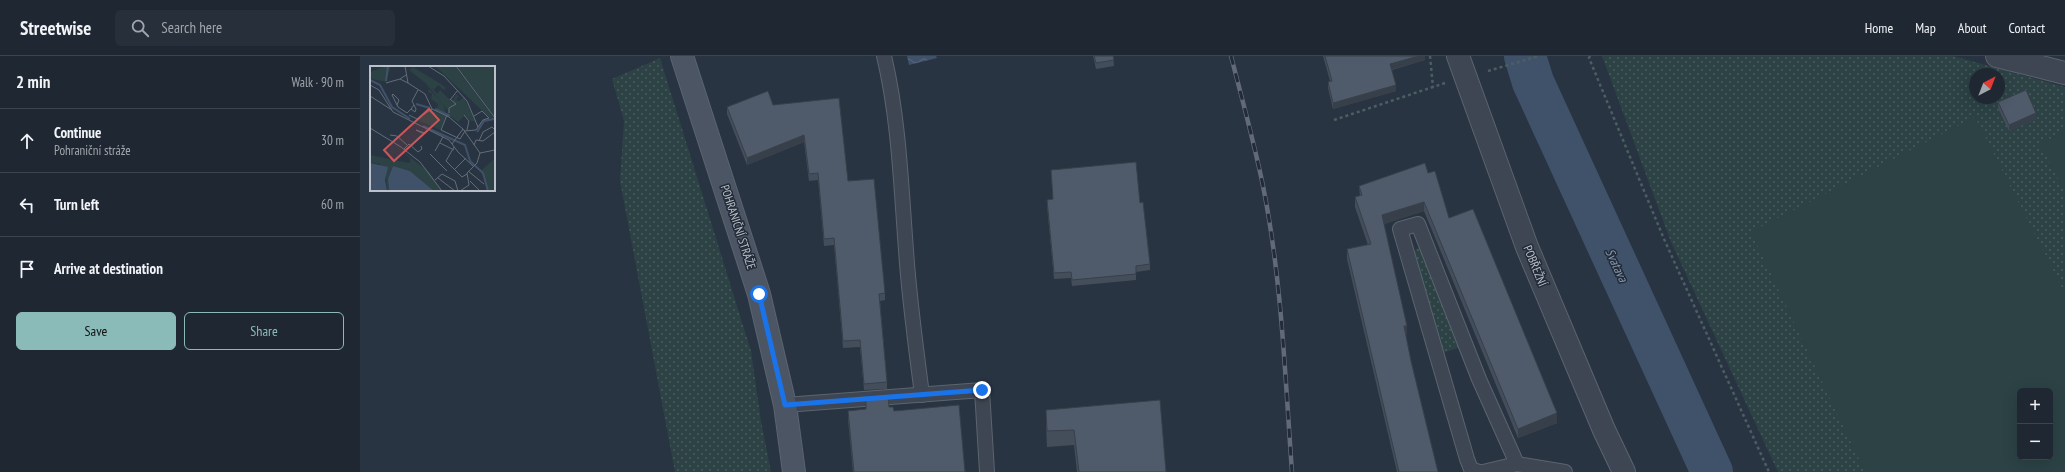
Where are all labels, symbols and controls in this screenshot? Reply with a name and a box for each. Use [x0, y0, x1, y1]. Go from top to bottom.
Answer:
search box [115, 10, 395, 46]
text: Streetwise [20, 16, 91, 40]
icon: search [129, 17, 151, 39]
text: Search here [161, 18, 222, 37]
text: Home [1865, 19, 1893, 37]
text: Map [1915, 19, 1936, 37]
text: About [1958, 19, 1987, 37]
text: Contact [2009, 19, 2045, 37]
inset map [370, 66, 495, 191]
north arrow [1969, 68, 2005, 104]
text: 2 min [16, 71, 50, 93]
text: Walk · 90 m [292, 74, 344, 91]
text: Continue [54, 123, 101, 142]
icon: ahead [16, 130, 38, 152]
text: 30 m [321, 132, 344, 149]
text: Pohraniční stráže [54, 142, 131, 159]
street label: POHRANIČNÍ STRÁŽE [718, 183, 759, 271]
icon: left [16, 194, 38, 216]
text: Turn left [54, 195, 99, 214]
text: 60 m [321, 196, 344, 213]
street label: POBŘEŽNÍ [1520, 243, 1551, 289]
water label: Svatava [1601, 246, 1632, 285]
icon: arrive [16, 258, 38, 280]
text: Arrive at destination [54, 259, 163, 278]
route start [750, 285, 768, 303]
button: Save [16, 312, 176, 350]
button: Share [184, 312, 344, 350]
route end [973, 381, 991, 399]
map controls [2017, 388, 2053, 460]
button: + [2017, 388, 2053, 424]
button: − [2017, 424, 2053, 460]

